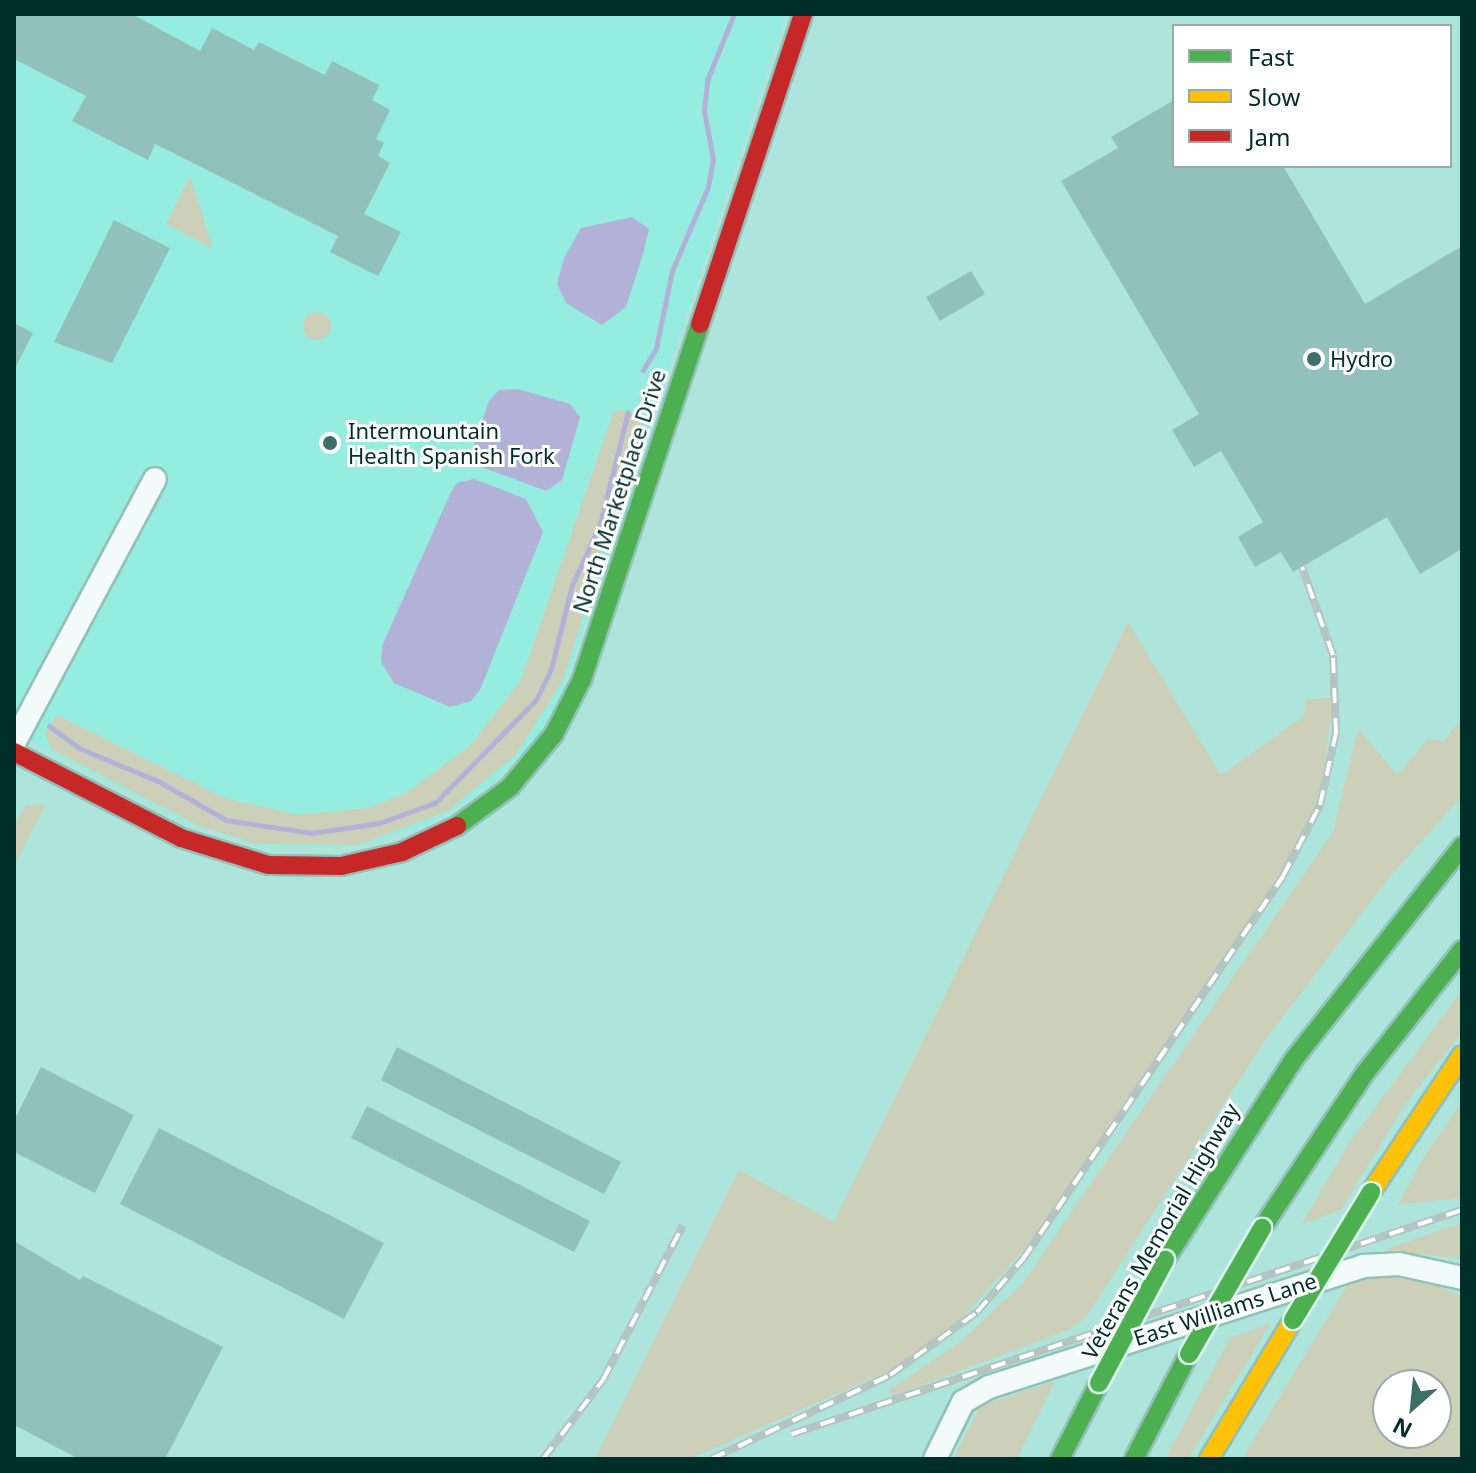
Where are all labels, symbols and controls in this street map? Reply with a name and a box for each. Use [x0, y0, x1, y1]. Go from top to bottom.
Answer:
legend [1172, 24, 1452, 168]
text: Fast [1248, 40, 1294, 73]
text: Slow [1248, 80, 1300, 113]
text: Jam [1248, 120, 1290, 153]
place label: Hydro [1330, 346, 1393, 372]
marker: Hydro [1305, 350, 1323, 368]
street label: North Marketplace Drive [567, 366, 671, 616]
place label: Intermountain Health Spanish Fork [348, 417, 555, 468]
marker: Intermountain Health Spanish Fork [319, 432, 341, 454]
street label: Veterans Memorial Highway [1076, 1098, 1244, 1364]
street label: East Williams Lane [1130, 1267, 1320, 1351]
north arrow [1372, 1369, 1452, 1449]
text: N [1387, 1411, 1417, 1446]

